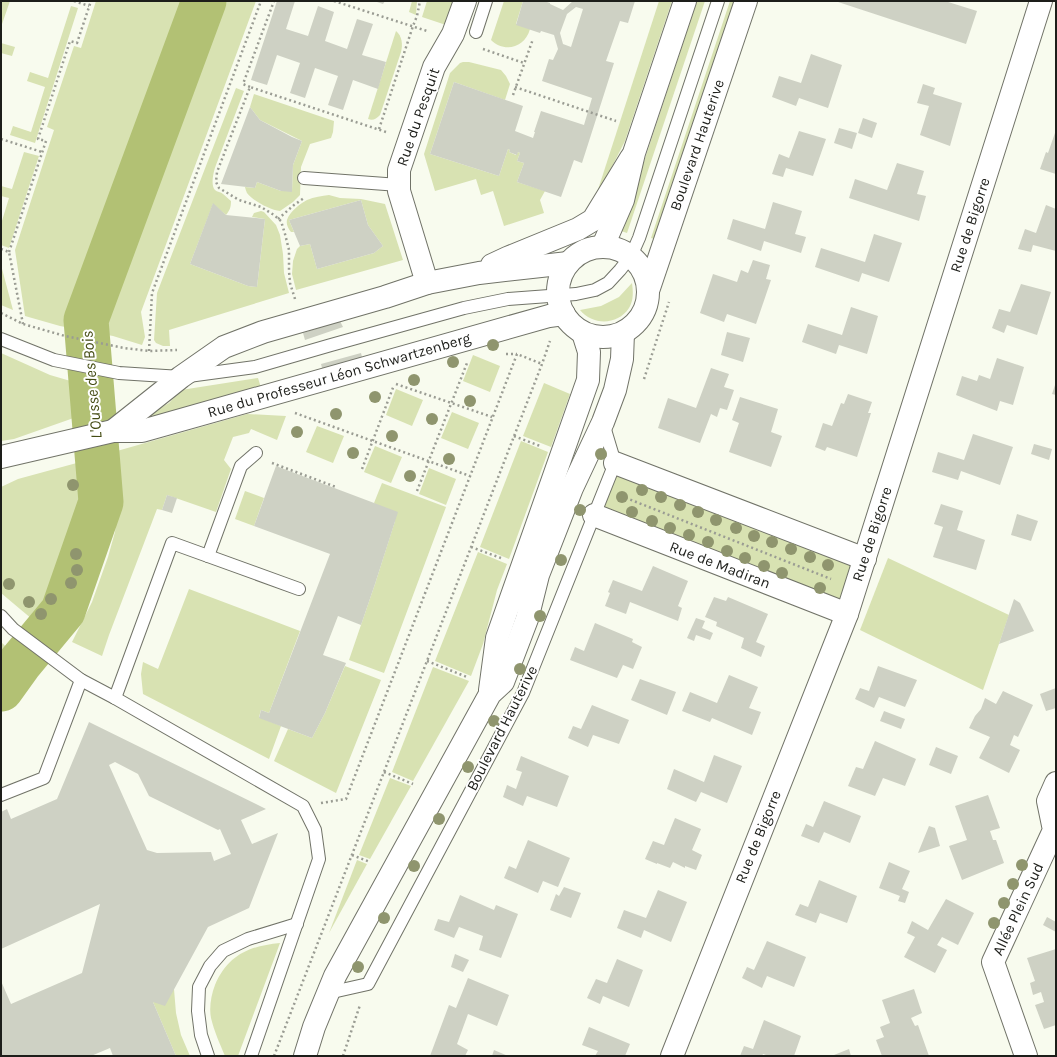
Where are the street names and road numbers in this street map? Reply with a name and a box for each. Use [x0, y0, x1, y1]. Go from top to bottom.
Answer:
street label: Rue du Pesquit [393, 65, 443, 169]
street label: Boulevard Hauterive [666, 77, 728, 213]
street label: Rue de Bigorre [946, 175, 994, 275]
street label: Rue du Professeur Léon Schwartzenberg [205, 329, 473, 421]
street label: Rue de Bigorre [848, 484, 896, 584]
street label: Rue de Madiran [667, 537, 773, 593]
street label: Boulevard Hauterive [463, 662, 541, 794]
street label: Rue de Bigorre [731, 788, 785, 886]
street label: Allée Plein Sud [989, 860, 1047, 958]

